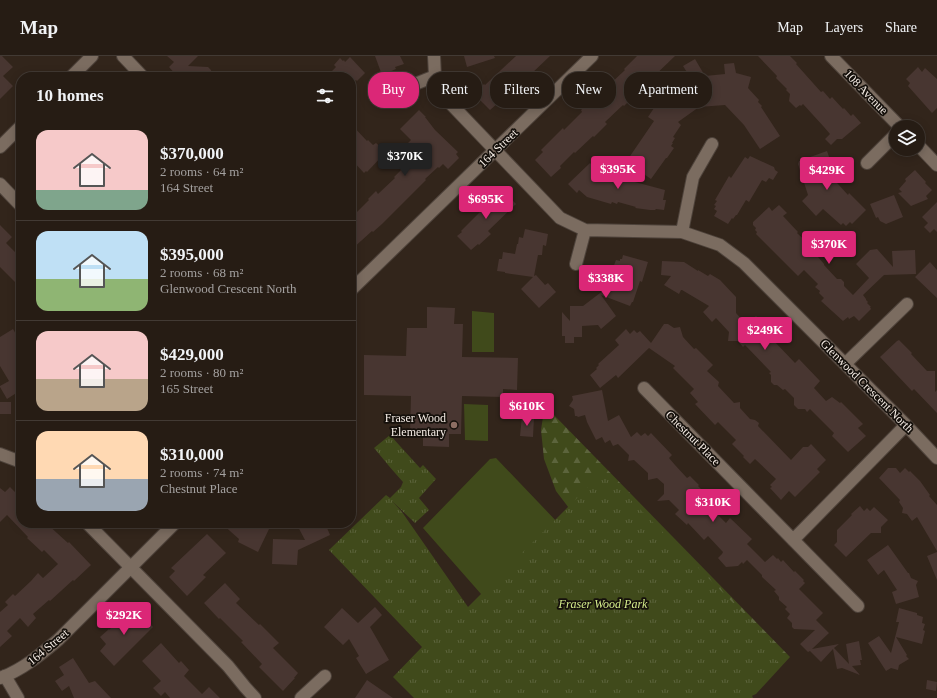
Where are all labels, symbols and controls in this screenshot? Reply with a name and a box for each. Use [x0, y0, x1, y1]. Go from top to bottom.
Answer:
text: Map [20, 17, 58, 38]
text: Map [777, 20, 803, 35]
text: Layers [825, 20, 863, 35]
text: Share [885, 20, 917, 35]
street label: 108 Avenue [841, 67, 891, 117]
chip: Buy [368, 72, 419, 108]
chip: Rent [427, 72, 482, 108]
chip: Filters [490, 72, 554, 108]
chip: New [562, 72, 616, 108]
chip: Apartment [624, 72, 712, 108]
icon: filters [314, 85, 336, 107]
text: 10 homes [36, 86, 104, 105]
map controls [889, 120, 925, 156]
button: layers [889, 120, 925, 156]
street label: 164 Street [476, 125, 521, 170]
pin: $370K [377, 143, 433, 177]
text: $370,000 [160, 144, 224, 163]
icon: home [68, 146, 116, 194]
text: $370K [387, 148, 423, 163]
pin: $395K [590, 156, 646, 190]
pin: $429K [799, 157, 855, 191]
text: $395K [600, 161, 636, 176]
text: $429K [809, 162, 845, 177]
text: 2 rooms · 64 m² [160, 164, 243, 179]
text: 164 Street [160, 180, 213, 195]
pin: $695K [458, 186, 514, 220]
text: $695K [468, 191, 504, 206]
pin: $370K [801, 231, 857, 265]
text: $370K [811, 236, 847, 251]
text: $395,000 [160, 245, 224, 264]
icon: home [68, 247, 116, 295]
text: 2 rooms · 68 m² [160, 265, 243, 280]
pin: $338K [578, 265, 634, 299]
text: $338K [588, 270, 624, 285]
text: Glenwood Crescent North [160, 281, 296, 296]
pin: $249K [737, 317, 793, 351]
text: $249K [747, 322, 783, 337]
street label: Glenwood Crescent North [818, 337, 916, 435]
text: $429,000 [160, 345, 224, 364]
icon: home [68, 347, 116, 395]
text: 2 rooms · 80 m² [160, 365, 243, 380]
text: 165 Street [160, 381, 213, 396]
pin: $610K [499, 393, 555, 427]
text: $610K [509, 398, 545, 413]
street label: Chestnut Place [663, 408, 723, 468]
place label: Fraser Wood Elementary [385, 411, 446, 439]
marker: Fraser Wood Elementary [449, 420, 459, 430]
text: $310,000 [160, 445, 224, 464]
icon: home [68, 447, 116, 495]
text: 2 rooms · 74 m² [160, 465, 243, 480]
text: Chestnut Place [160, 481, 238, 496]
pin: $310K [685, 489, 741, 523]
text: $310K [695, 494, 731, 509]
park label: Fraser Wood Park [558, 597, 648, 611]
pin: $292K [96, 602, 152, 636]
text: $292K [106, 607, 142, 622]
street label: 164 Street [25, 625, 72, 668]

